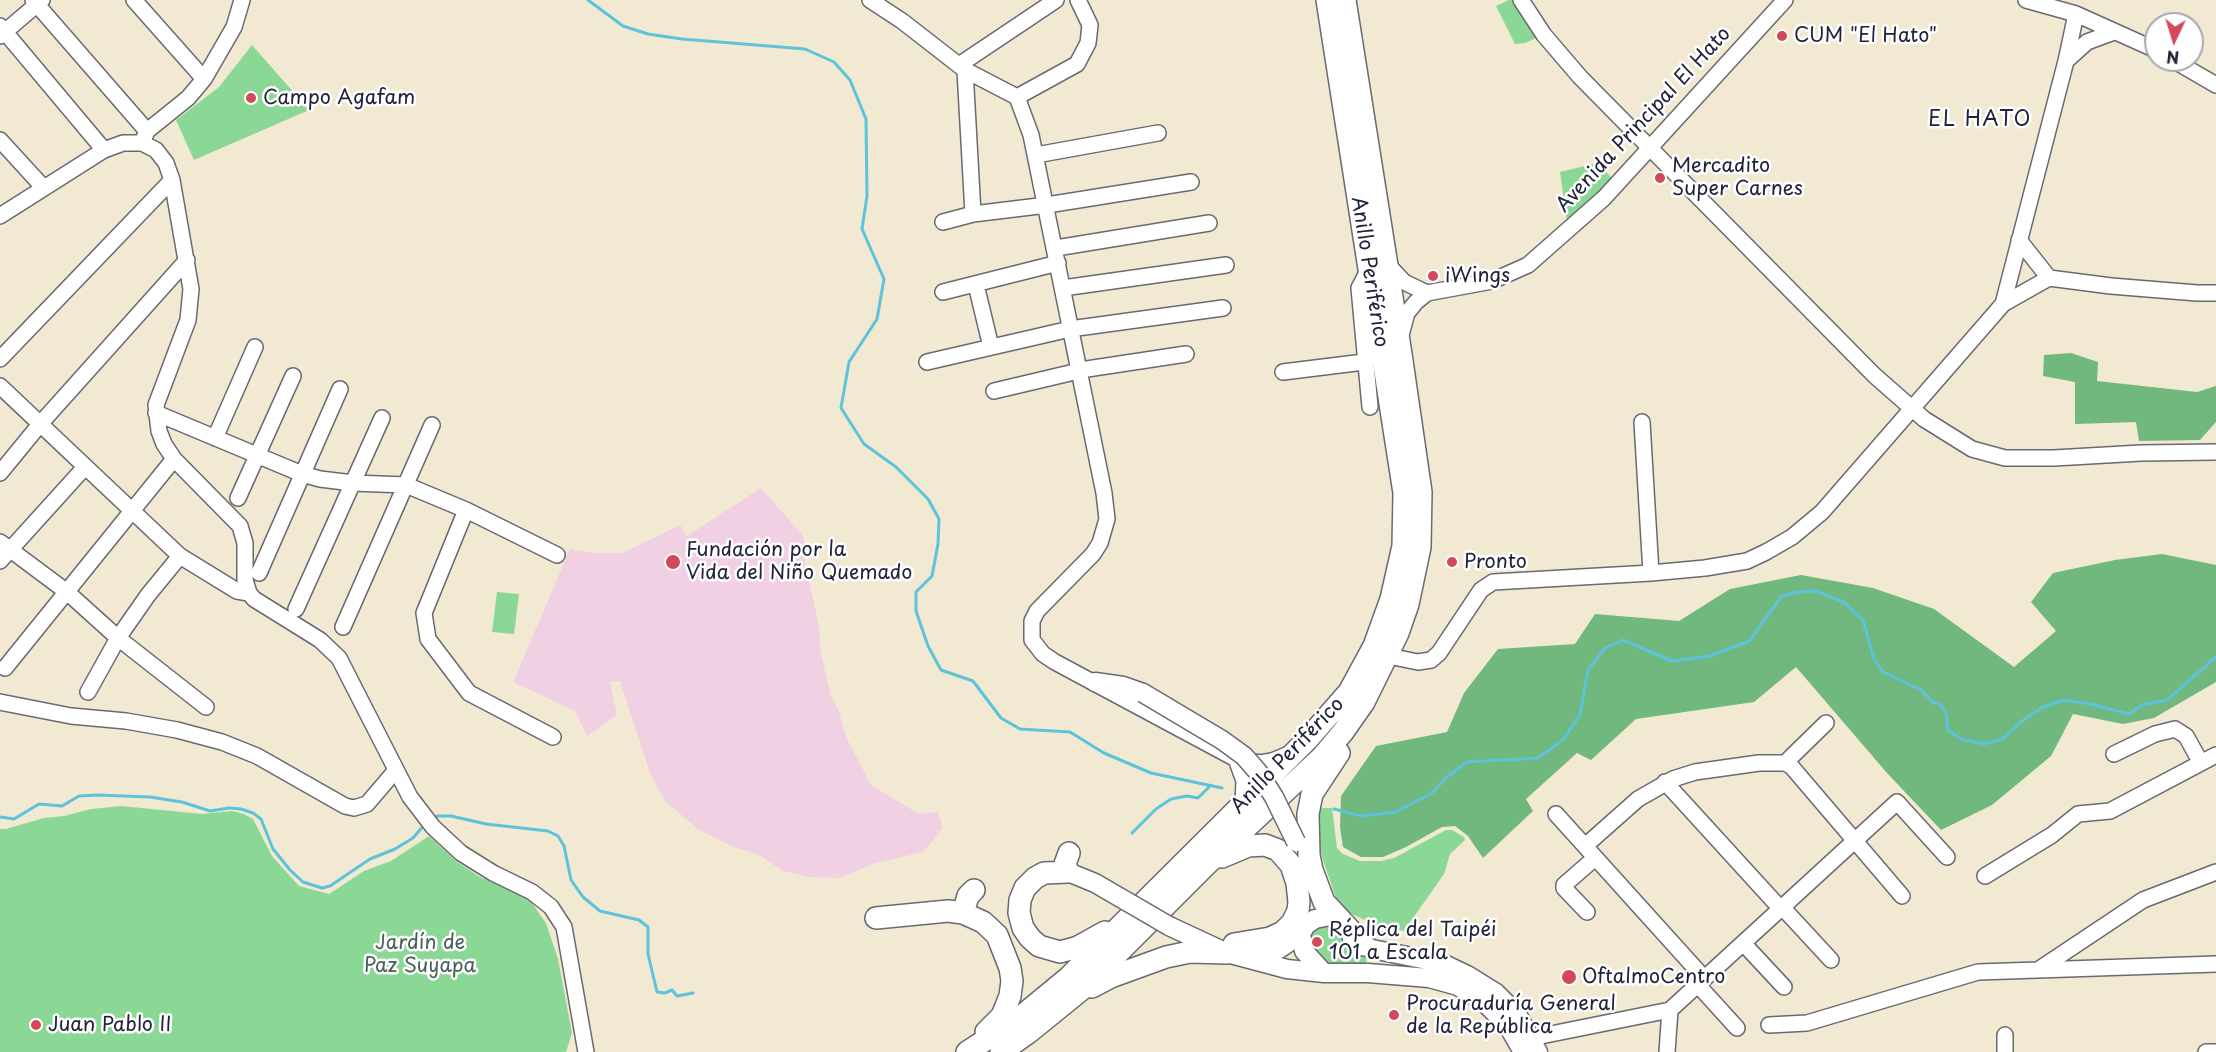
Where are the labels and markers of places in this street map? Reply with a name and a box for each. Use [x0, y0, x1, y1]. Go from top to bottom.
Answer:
place label: CUM "El Hato" [1794, 24, 1937, 48]
marker: CUM "El Hato" [1775, 29, 1789, 43]
place label: Campo Agafam [263, 86, 415, 110]
marker: Campo Agafam [244, 91, 258, 105]
place label: Mercadito Super Carnes [1672, 154, 1803, 201]
marker: Mercadito Super Carnes [1653, 171, 1667, 185]
place label: iWings [1445, 264, 1510, 288]
marker: iWings [1426, 269, 1440, 283]
place label: Fundación por la Vida del Niño Quemado [686, 538, 912, 585]
place label: Pronto [1464, 550, 1527, 574]
marker: Fundación por la Vida del Niño Quemado [664, 553, 682, 571]
marker: Pronto [1445, 555, 1459, 569]
place label: Réplica del Taipéi 101 a Escala [1329, 918, 1496, 965]
marker: Réplica del Taipéi 101 a Escala [1310, 935, 1324, 949]
place label: OftalmoCentro [1582, 965, 1725, 989]
marker: OftalmoCentro [1560, 968, 1578, 986]
place label: Procuraduría General de la República [1406, 992, 1616, 1039]
marker: Procuraduría General de la República [1387, 1008, 1401, 1022]
place label: Juan Pablo II [48, 1013, 172, 1037]
marker: Juan Pablo II [29, 1018, 43, 1032]

